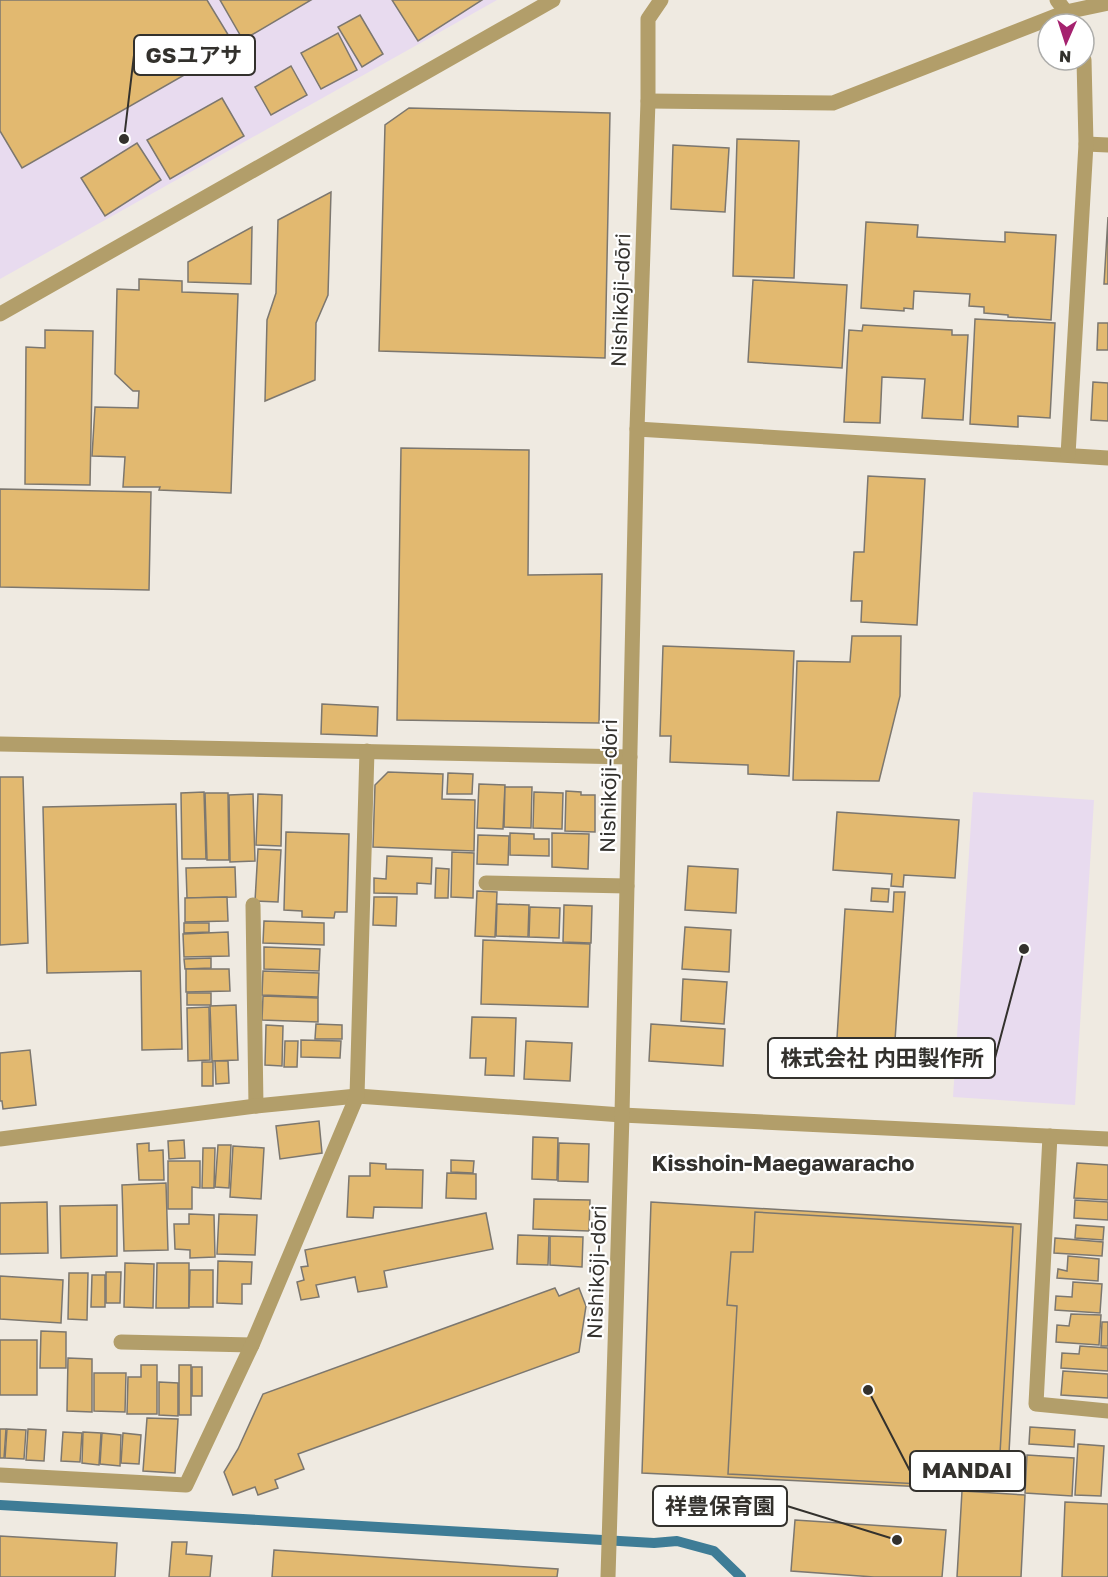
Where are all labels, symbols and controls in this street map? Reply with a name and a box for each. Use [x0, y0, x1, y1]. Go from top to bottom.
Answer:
north arrow [1036, 12, 1096, 72]
callout: GSユアサ [134, 35, 255, 75]
text: GSユアサ [146, 41, 242, 68]
text: N [1059, 47, 1072, 67]
street label: Nishikōji-dōri [605, 233, 635, 367]
street label: Nishikōji-dōri [594, 719, 622, 853]
callout: 株式会社 内田製作所 [768, 1038, 995, 1078]
text: 株式会社 内田製作所 [780, 1044, 984, 1071]
district label: Kisshoin-Maegawaracho [652, 1149, 914, 1176]
street label: Nishikōji-dōri [581, 1205, 611, 1339]
callout: MANDAI [910, 1451, 1025, 1491]
text: MANDAI [922, 1456, 1012, 1483]
callout: 祥豊保育園 [653, 1486, 787, 1526]
text: 祥豊保育園 [665, 1492, 775, 1519]

